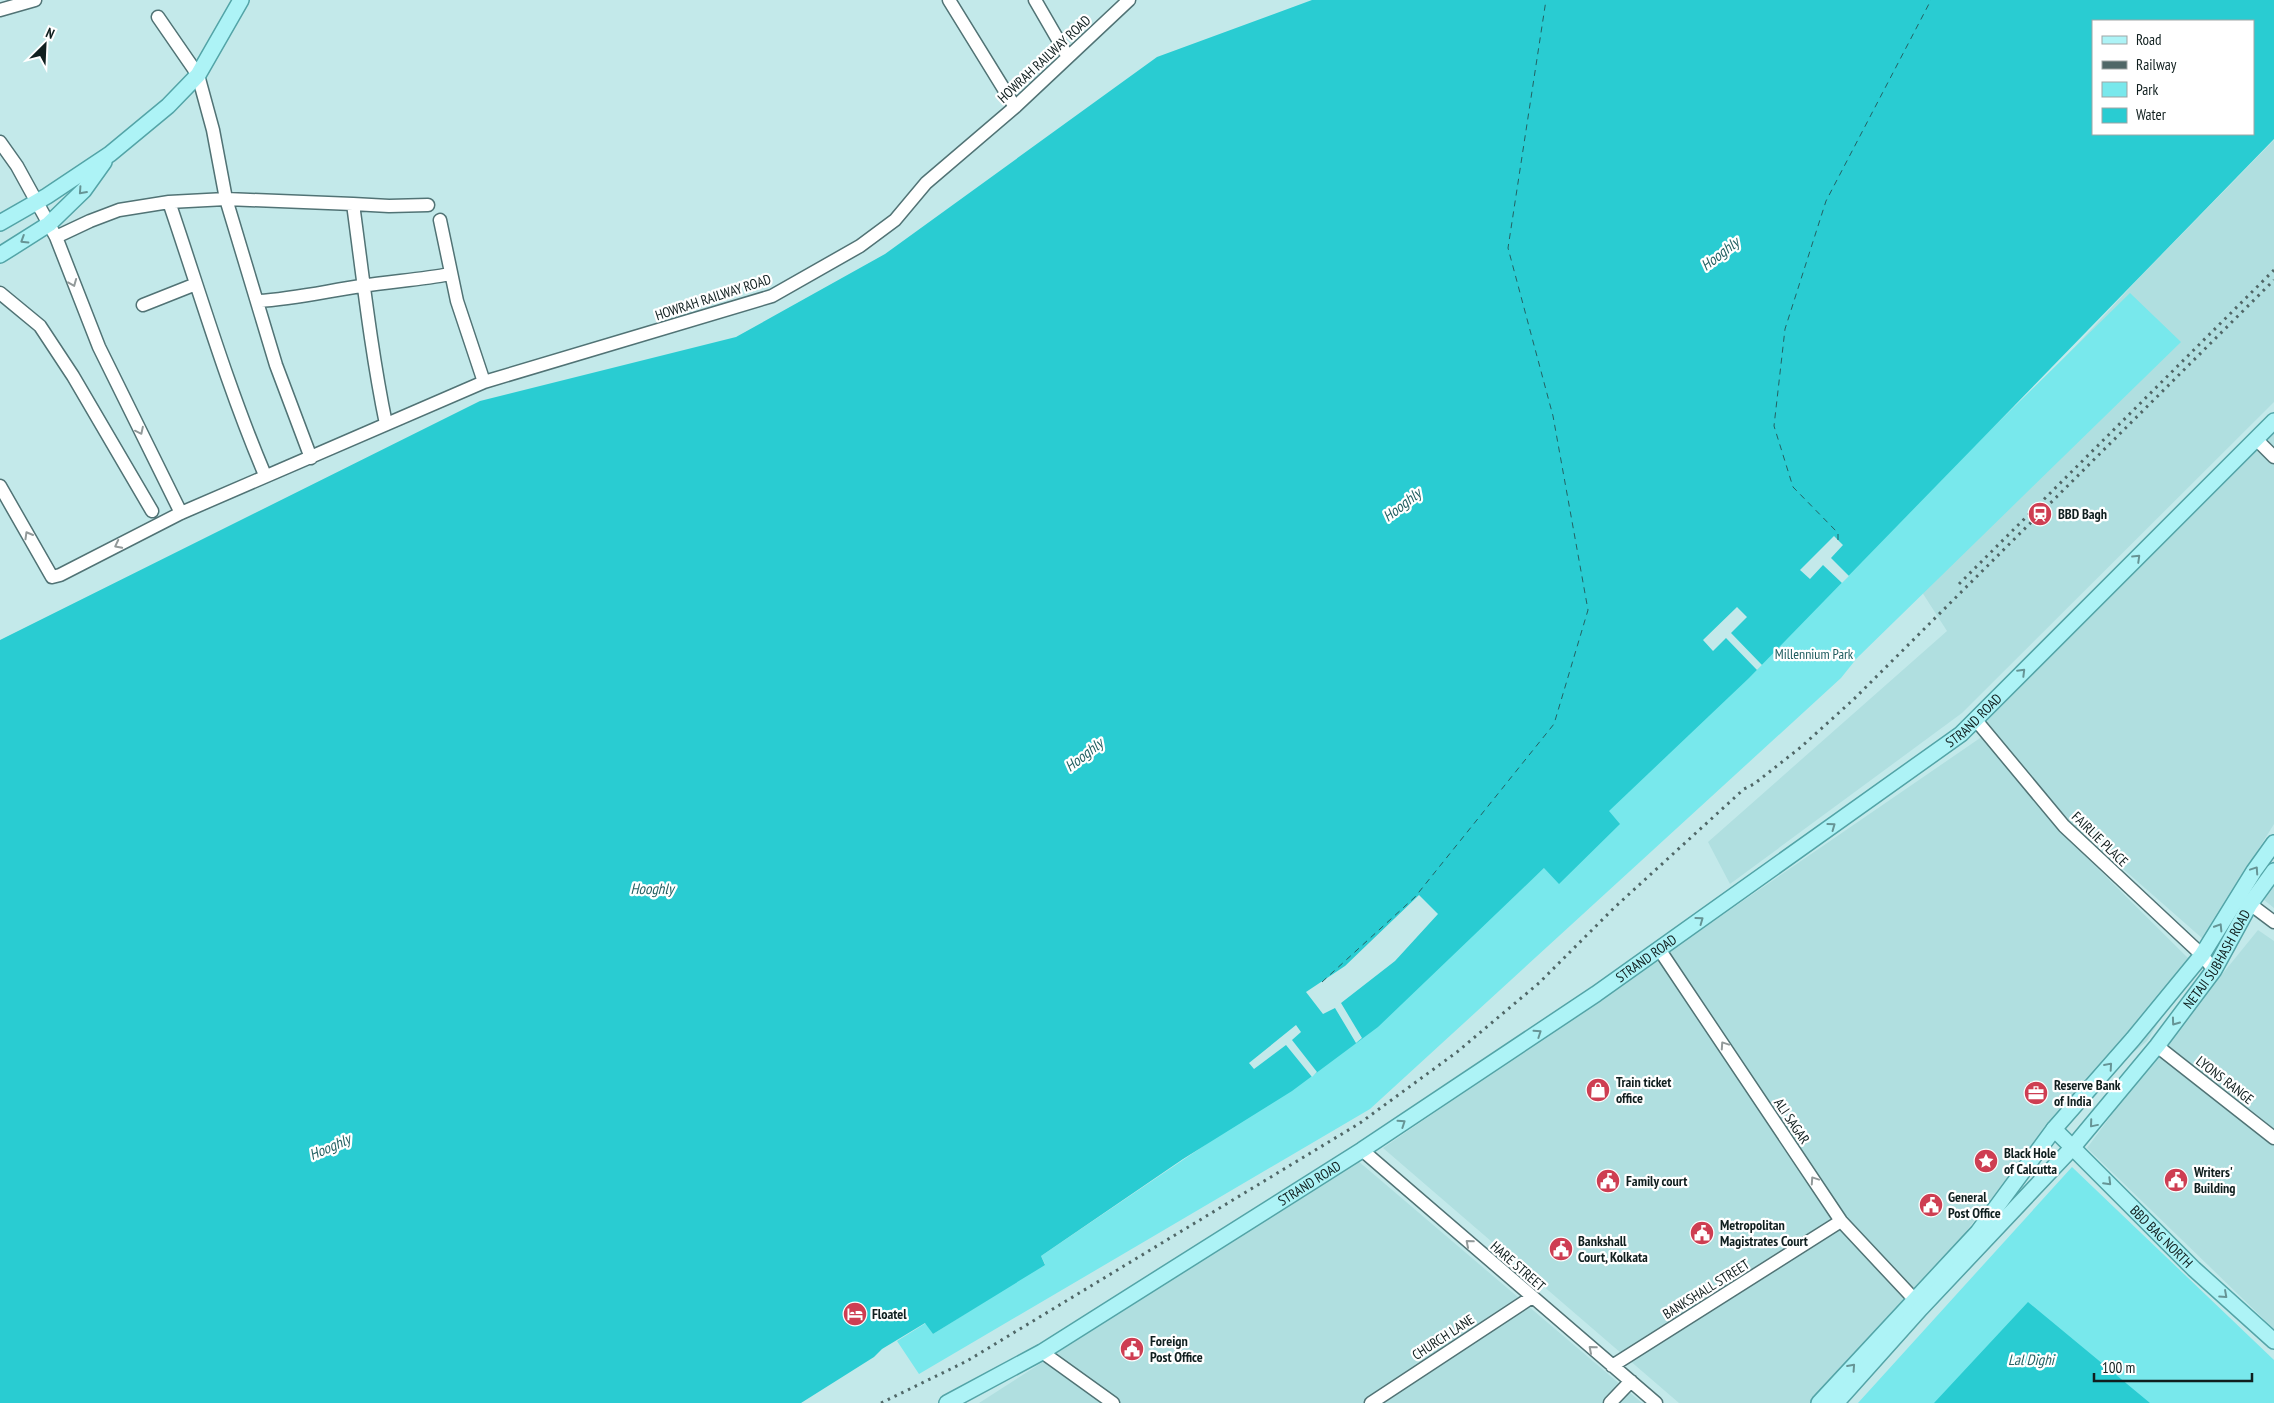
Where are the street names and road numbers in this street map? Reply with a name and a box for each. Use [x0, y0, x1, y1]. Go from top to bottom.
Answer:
street label: HOWRAH RAILWAY ROAD [994, 11, 1094, 107]
street label: HOWRAH RAILWAY ROAD [653, 270, 773, 324]
street label: STRAND ROAD [1942, 690, 2005, 751]
street label: FAIRLIE PLACE [2068, 808, 2132, 870]
street label: NETAJI SUBHASH ROAD [2179, 906, 2254, 1012]
street label: STRAND ROAD [1612, 930, 1680, 986]
street label: LYONS RANGE [2193, 1052, 2257, 1108]
street label: ALI SAGAR [1770, 1095, 1814, 1147]
street label: STRAND ROAD [1275, 1157, 1344, 1210]
street label: BBD BAG NORTH [2126, 1201, 2197, 1272]
street label: HARE STREET [1487, 1237, 1550, 1295]
street label: BANKSHALL STREET [1659, 1255, 1753, 1323]
street label: CHURCH LANE [1409, 1310, 1477, 1364]

